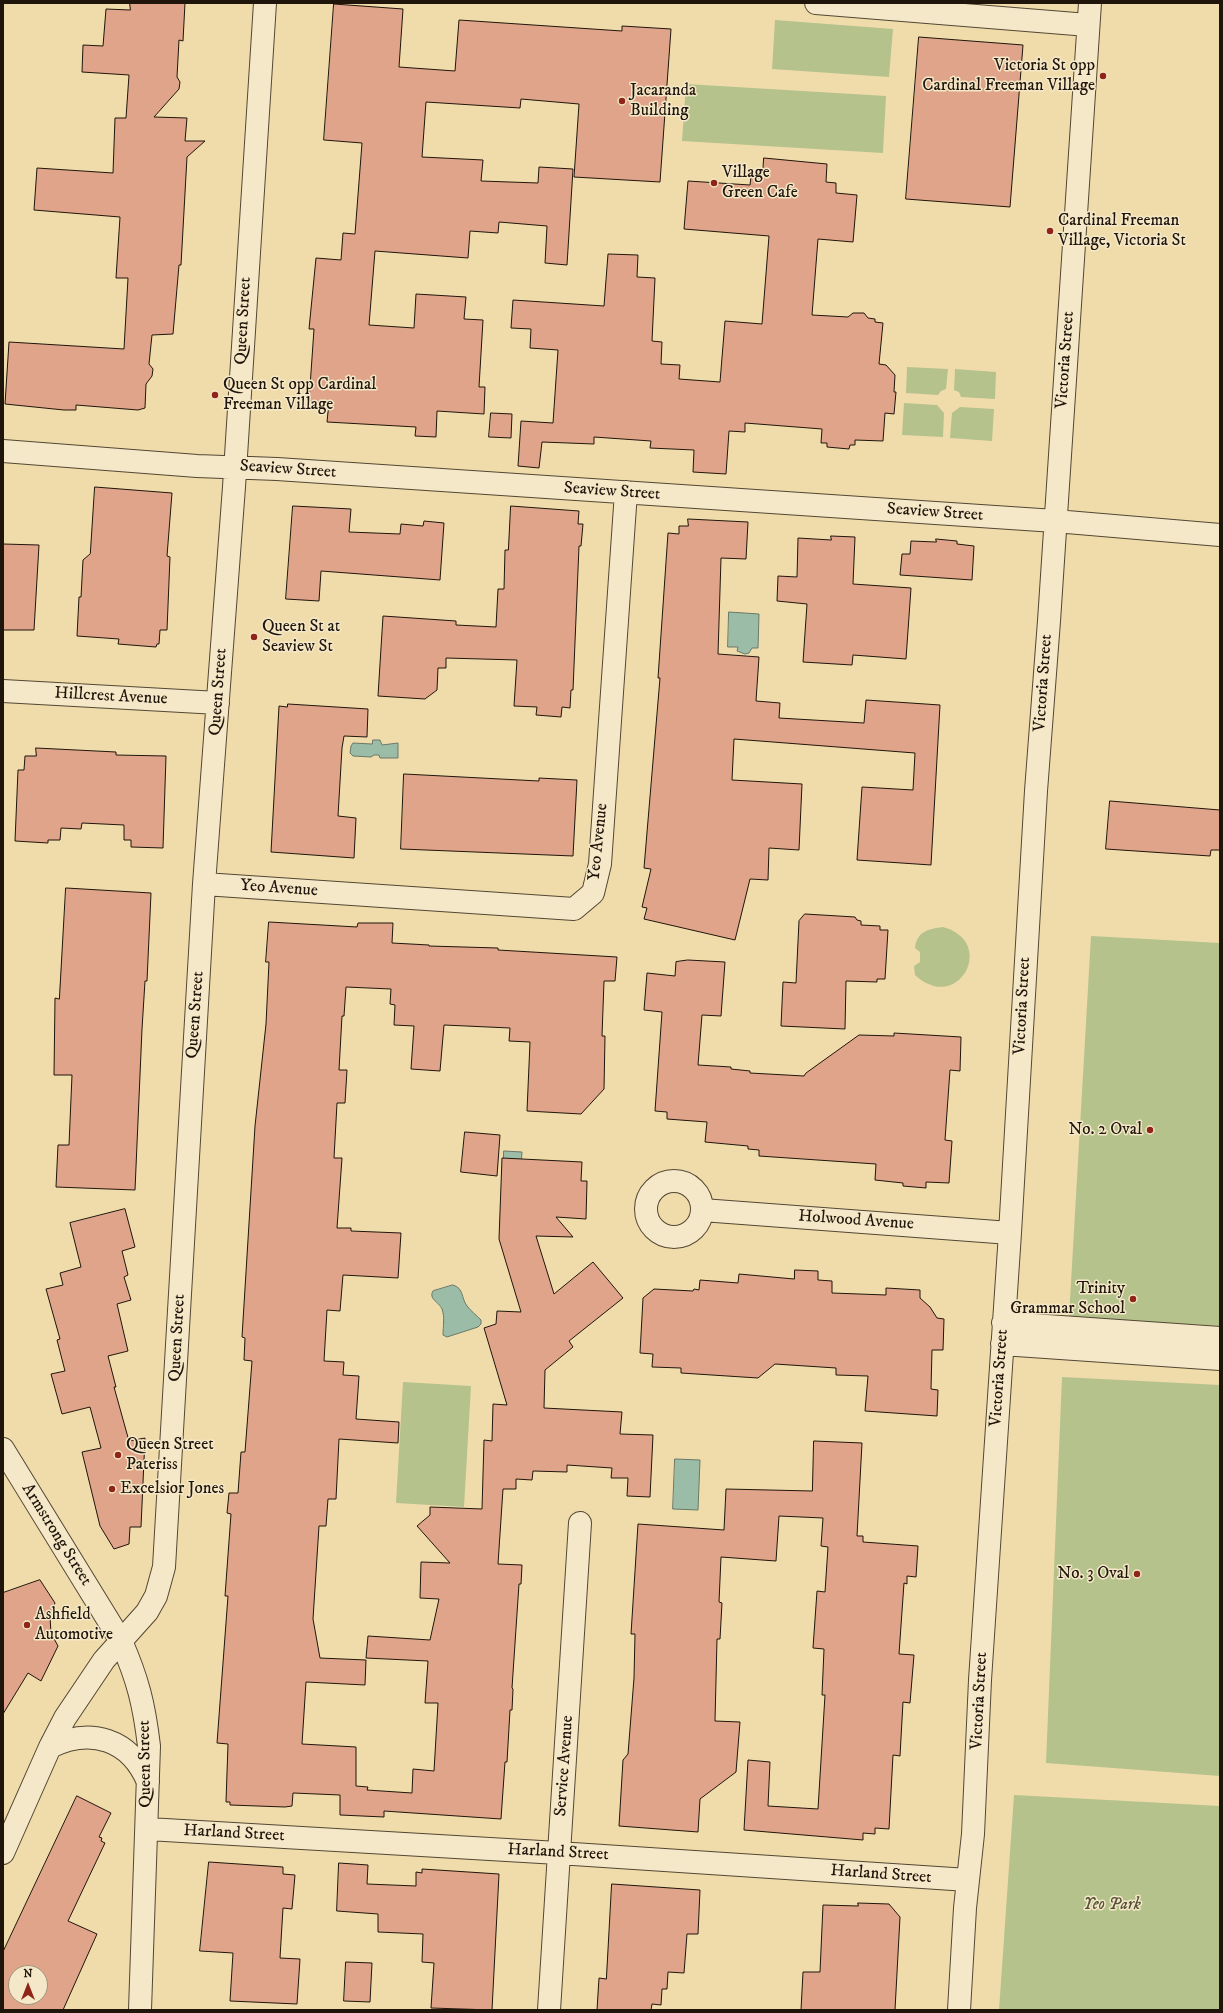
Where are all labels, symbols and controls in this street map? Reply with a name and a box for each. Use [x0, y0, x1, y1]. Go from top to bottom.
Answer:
place label: Victoria St opp Cardinal Freeman Village [922, 56, 1095, 96]
marker: Victoria St opp Cardinal Freeman Village [1098, 71, 1108, 81]
place label: Jacaranda Building [630, 81, 696, 121]
marker: Jacaranda Building [617, 96, 627, 106]
place label: Village Green Cafe [722, 163, 798, 203]
marker: Village Green Cafe [709, 178, 719, 188]
place label: Cardinal Freeman Village, Victoria St [1058, 211, 1186, 251]
marker: Cardinal Freeman Village, Victoria St [1045, 226, 1055, 236]
street label: Queen Street [232, 277, 256, 365]
street label: Victoria Street [1052, 311, 1080, 409]
place label: Queen St opp Cardinal Freeman Village [223, 375, 376, 415]
marker: Queen St opp Cardinal Freeman Village [210, 390, 220, 400]
street label: Seaview Street [239, 456, 337, 484]
street label: Seaview Street [563, 478, 661, 506]
street label: Seaview Street [886, 499, 984, 527]
place label: Queen St at Seaview St [262, 617, 340, 657]
marker: Queen St at Seaview St [249, 632, 259, 642]
street label: Victoria Street [1030, 634, 1058, 732]
street label: Queen Street [206, 648, 232, 736]
street label: Hillcrest Avenue [54, 684, 168, 710]
street label: Yeo Avenue [585, 802, 613, 882]
street label: Yeo Avenue [240, 876, 318, 902]
street label: Victoria Street [1010, 957, 1036, 1055]
street label: Queen Street [183, 971, 209, 1059]
place label: No. 2 Oval [1069, 1120, 1142, 1140]
marker: No. 2 Oval [1145, 1125, 1155, 1135]
street label: Holwood Avenue [798, 1207, 914, 1235]
place label: Trinity Grammar School [1010, 1279, 1125, 1319]
street label: Queen Street [166, 1294, 190, 1382]
marker: Trinity Grammar School [1128, 1294, 1138, 1304]
street label: Victoria Street [986, 1329, 1014, 1427]
place label: Queen Street Pateriss [126, 1435, 214, 1475]
marker: Queen Street Pateriss [113, 1450, 123, 1460]
place label: Excelsior Jones [120, 1479, 224, 1499]
street label: Armstrong Street [16, 1480, 96, 1590]
marker: Excelsior Jones [107, 1484, 117, 1494]
place label: No. 3 Oval [1058, 1564, 1129, 1584]
marker: No. 3 Oval [1132, 1569, 1142, 1579]
place label: Ashfield Automotive [35, 1605, 113, 1645]
marker: Ashfield Automotive [22, 1620, 32, 1630]
street label: Victoria Street [967, 1652, 993, 1750]
street label: Service Avenue [551, 1715, 579, 1817]
street label: Queen Street [135, 1720, 157, 1808]
street label: Harland Street [183, 1821, 285, 1847]
street label: Harland Street [507, 1840, 609, 1866]
street label: Harland Street [830, 1861, 932, 1889]
park label: Yeo Park [1083, 1895, 1141, 1915]
north arrow [8, 1965, 48, 2005]
text: N [23, 1967, 33, 1981]

